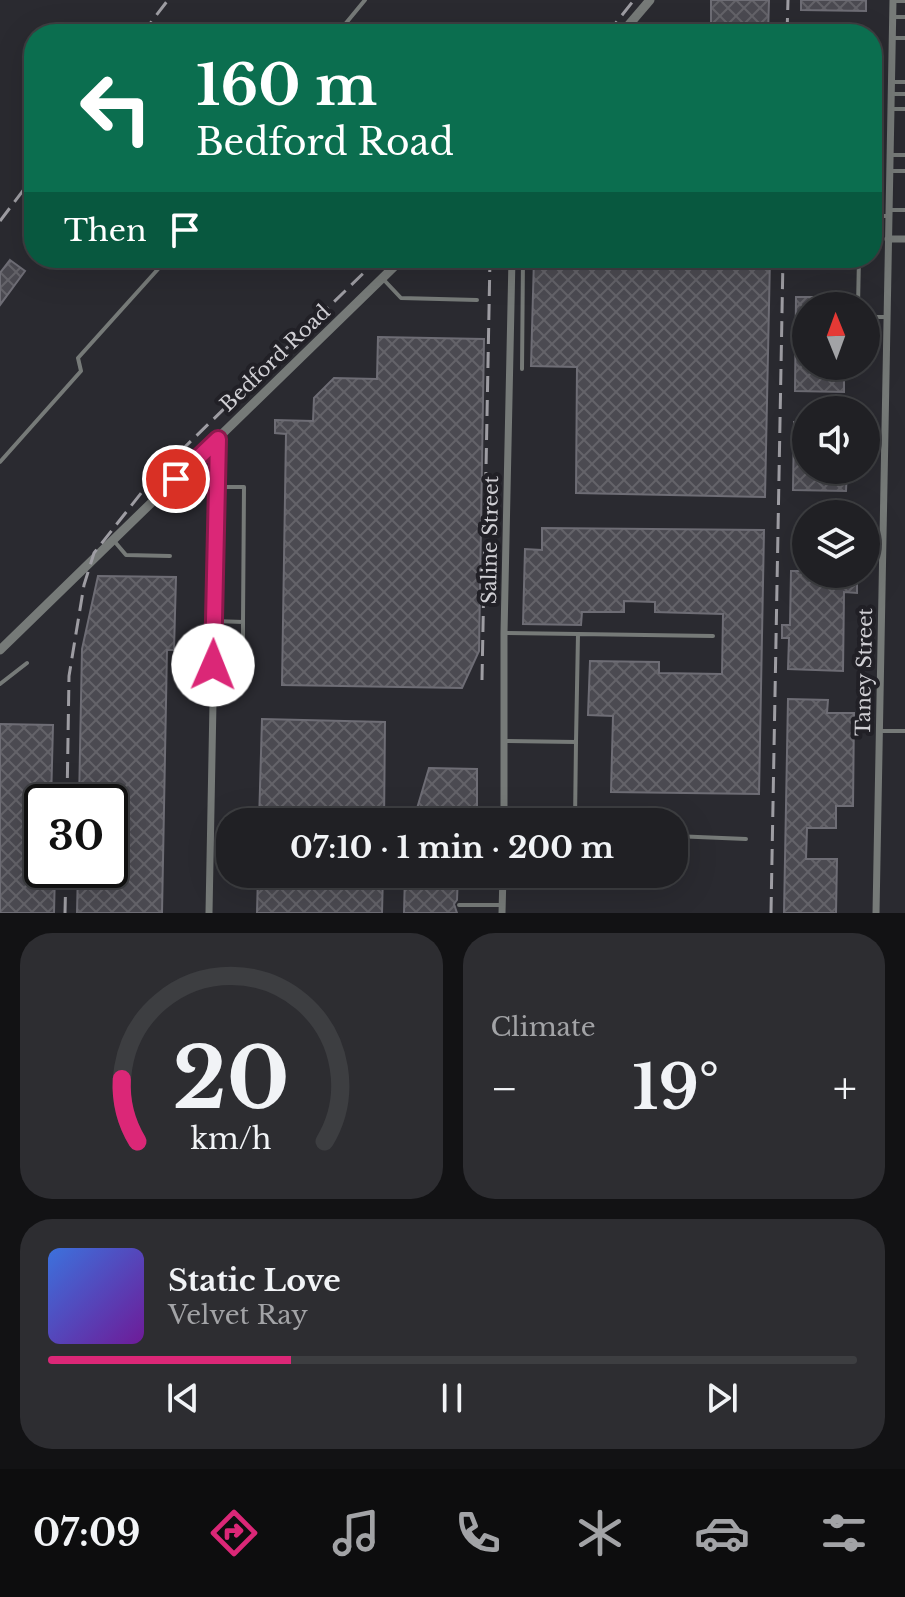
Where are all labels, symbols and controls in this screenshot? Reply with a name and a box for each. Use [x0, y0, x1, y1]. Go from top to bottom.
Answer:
text: 160 m [196, 51, 377, 120]
icon: left [64, 56, 168, 160]
text: Bedford Road [196, 120, 454, 165]
icon: arrive [163, 208, 207, 252]
text: Then [64, 212, 147, 249]
north arrow [792, 292, 880, 380]
map controls [792, 292, 880, 588]
street label: Bedford Road [215, 300, 335, 416]
button: sound [792, 396, 880, 484]
pin [142, 445, 210, 513]
icon: arrive [154, 457, 198, 501]
street label: Saline Street [477, 475, 503, 604]
button: layers [792, 500, 880, 588]
street label: Taney Street [851, 607, 877, 736]
position arrow [171, 623, 255, 707]
speed limit sign: 30 [24, 784, 128, 888]
text: 07:10 · 1 min · 200 m [290, 829, 614, 866]
text: Climate [491, 1011, 596, 1043]
text: 20 [173, 1027, 290, 1130]
text: 19° [632, 1051, 719, 1125]
text: − [491, 1061, 518, 1116]
text: + [833, 1061, 857, 1116]
text: km/h [191, 1121, 272, 1157]
text: Static Love [168, 1262, 341, 1299]
text: Velvet Ray [168, 1299, 308, 1331]
icon: previous [161, 1376, 205, 1420]
icon: pause [430, 1376, 474, 1420]
icon: next [700, 1376, 744, 1420]
icon: directions [206, 1505, 262, 1561]
icon: music [328, 1505, 384, 1561]
icon: phone [450, 1505, 506, 1561]
icon: climate [572, 1505, 628, 1561]
icon: car [694, 1505, 750, 1561]
icon: filters [816, 1505, 872, 1561]
text: 07:09 [33, 1511, 140, 1556]

